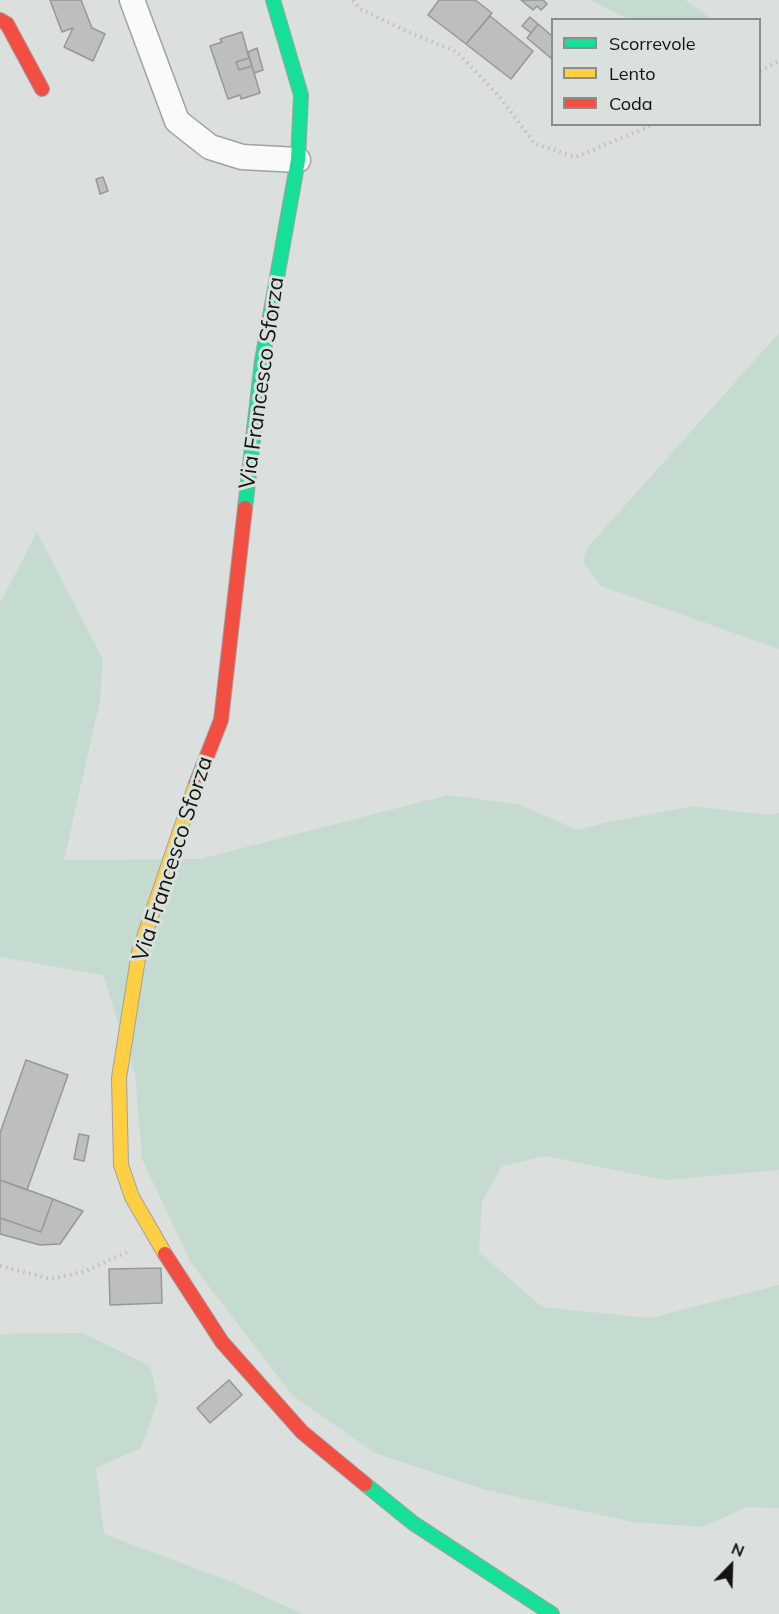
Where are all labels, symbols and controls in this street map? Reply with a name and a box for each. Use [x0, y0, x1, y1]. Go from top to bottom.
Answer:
legend [551, 18, 761, 126]
text: Scorrevole [609, 32, 696, 55]
text: Lento [609, 62, 656, 85]
text: Coda [609, 92, 653, 115]
street label: Via Francesco Sforza [234, 275, 290, 491]
street label: Via Francesco Sforza [127, 753, 219, 965]
north arrow [701, 1536, 761, 1596]
text: N [729, 1538, 748, 1561]

